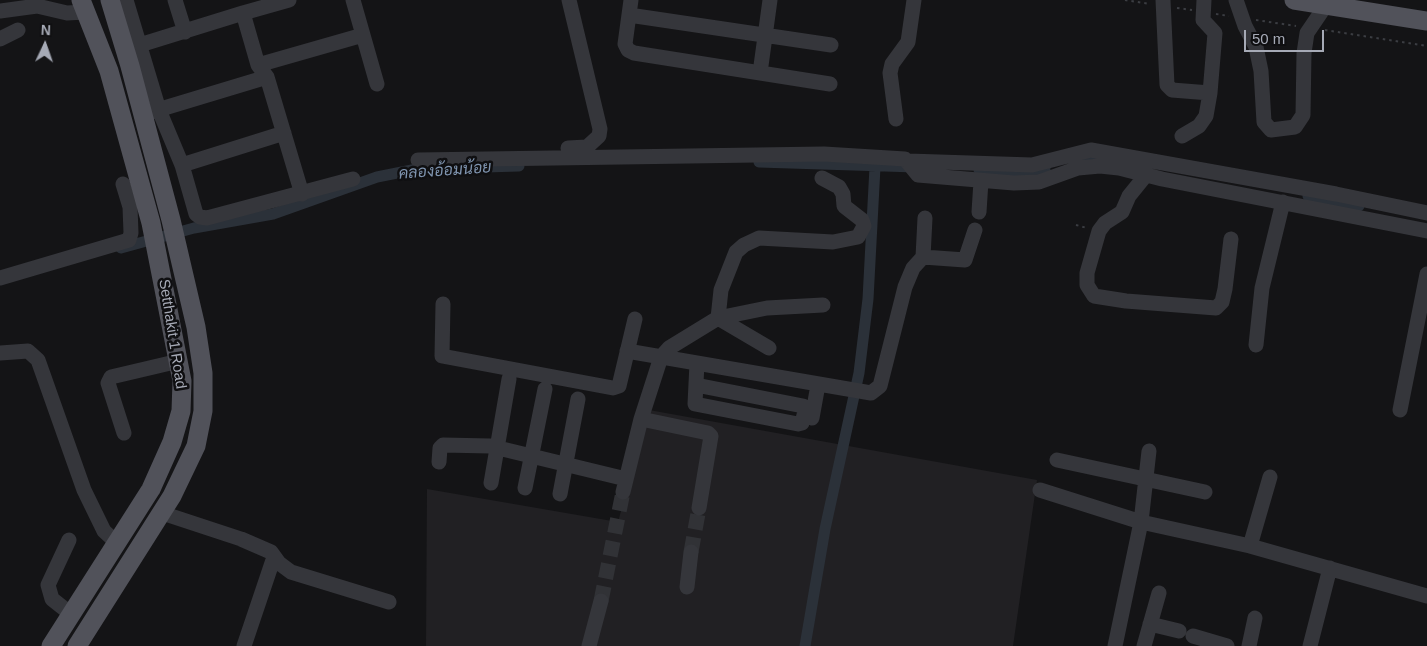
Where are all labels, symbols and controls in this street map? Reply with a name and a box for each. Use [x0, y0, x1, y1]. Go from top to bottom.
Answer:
north arrow [20, 20, 70, 70]
scale bar [1247, 20, 1327, 52]
text: N [40, 22, 51, 38]
text: 50 m [1252, 30, 1285, 47]
water label: คลองอ้อมน้อย [398, 158, 492, 184]
street label: Setthakit 1 Road [154, 278, 190, 390]

